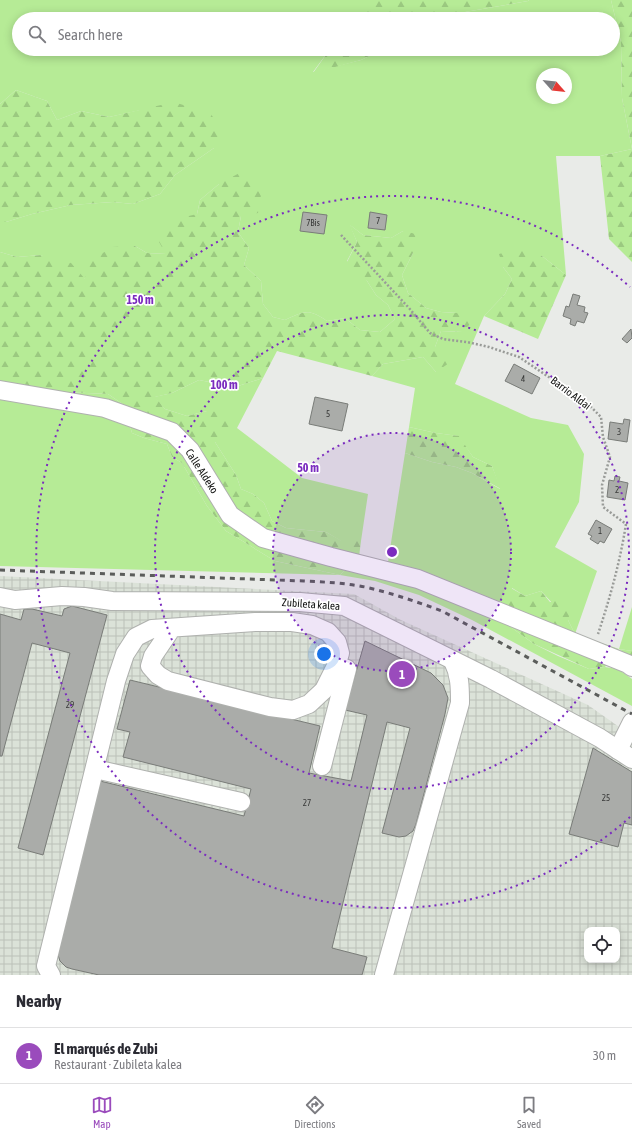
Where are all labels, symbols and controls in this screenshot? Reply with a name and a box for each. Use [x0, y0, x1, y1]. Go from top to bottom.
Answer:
search box [12, 12, 620, 56]
icon: search [26, 23, 48, 45]
text: Search here [58, 26, 123, 43]
north arrow [536, 68, 572, 104]
house number: 7 [376, 216, 380, 226]
house number: 7Bis [306, 218, 320, 228]
text: 150 m [126, 293, 154, 307]
house number: 4 [521, 374, 525, 384]
street label: Barrio Aldai [549, 374, 593, 412]
text: 100 m [210, 378, 238, 392]
house number: 5 [326, 409, 330, 419]
house number: 3 [617, 427, 621, 437]
street label: Calle Aldeko [183, 447, 221, 495]
text: 50 m [297, 461, 319, 475]
house number: 2 [615, 485, 619, 495]
house number: 1 [598, 526, 602, 536]
centre of rings [385, 545, 399, 559]
street label: Zubileta kalea [281, 596, 341, 612]
your location [314, 644, 334, 664]
pin: 1 [389, 659, 415, 689]
house number: 29 [66, 700, 74, 710]
house number: 25 [602, 793, 610, 803]
house number: 27 [303, 798, 311, 808]
map controls [584, 927, 620, 963]
button: locate [584, 927, 620, 963]
text: Nearby [16, 991, 62, 1011]
text: El marqués de Zubi [54, 1040, 158, 1057]
text: 1 [26, 1048, 32, 1063]
text: 30 m [593, 1048, 616, 1063]
text: Restaurant · Zubileta kalea [54, 1057, 182, 1072]
tab: Map [91, 1094, 113, 1130]
tab: Directions [294, 1094, 335, 1130]
tab: Saved [517, 1094, 541, 1130]

